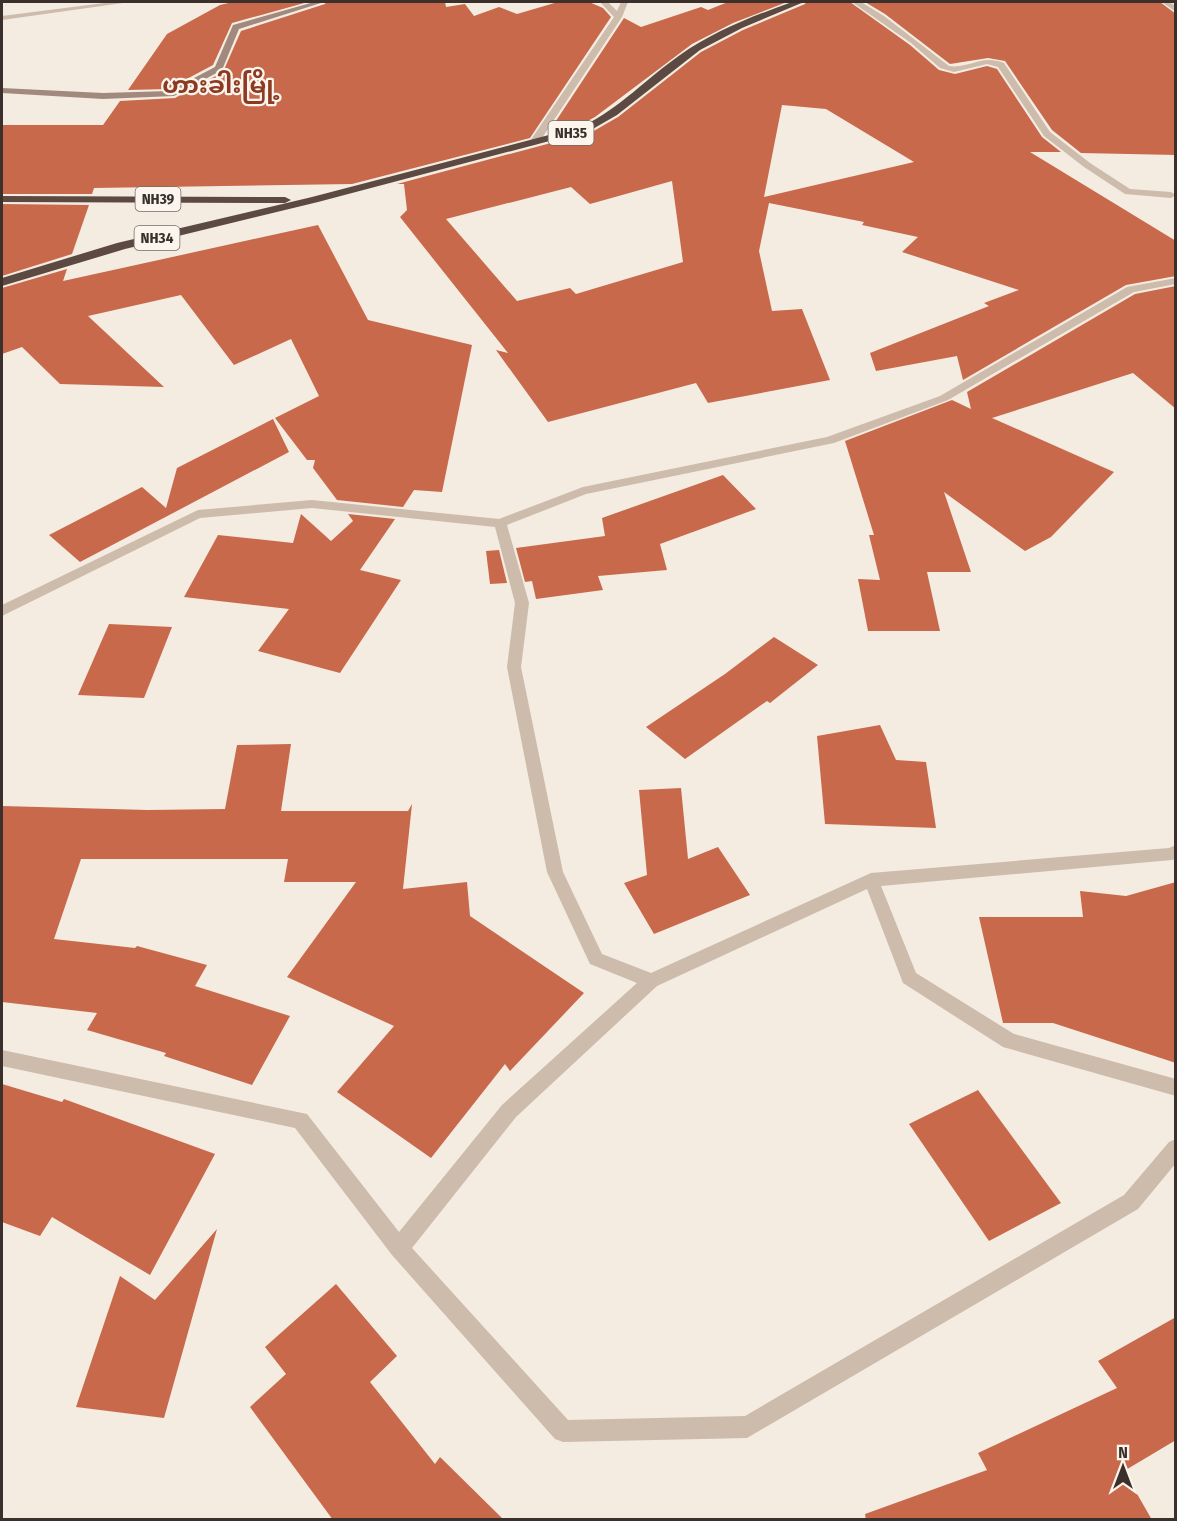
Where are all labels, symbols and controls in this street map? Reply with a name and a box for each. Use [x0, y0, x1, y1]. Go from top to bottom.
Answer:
district label: ဟားခါးမြို့ [162, 69, 280, 104]
road number: NH35 [548, 121, 594, 145]
road number: NH39 [136, 187, 180, 211]
road number: NH34 [134, 226, 180, 250]
north arrow [1093, 1437, 1153, 1497]
text: N [1118, 1443, 1128, 1462]

